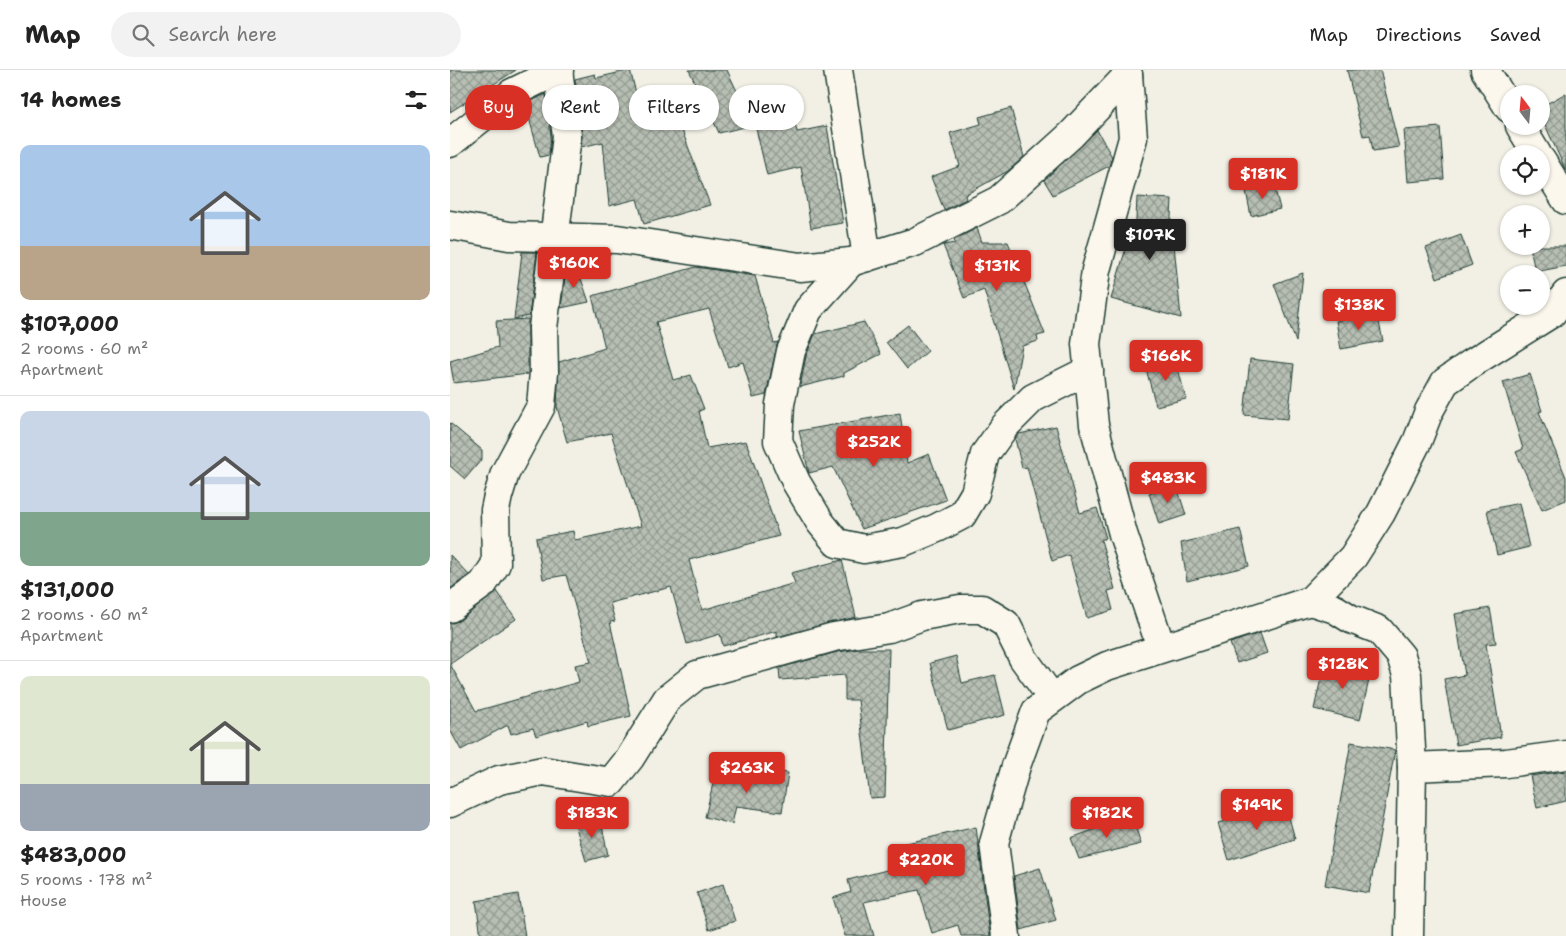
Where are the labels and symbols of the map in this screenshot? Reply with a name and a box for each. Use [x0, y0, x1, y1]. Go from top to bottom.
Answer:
north arrow [1500, 85, 1550, 135]
pin: $181K [1228, 158, 1298, 200]
pin: $107K [1115, 218, 1185, 261]
pin: $160K [539, 246, 609, 289]
pin: $131K [962, 250, 1032, 292]
pin: $138K [1324, 288, 1394, 331]
pin: $166K [1131, 340, 1201, 382]
pin: $252K [839, 426, 909, 468]
pin: $483K [1133, 462, 1203, 504]
pin: $128K [1308, 648, 1378, 690]
pin: $263K [712, 752, 782, 794]
pin: $149K [1222, 788, 1292, 831]
pin: $183K [557, 796, 627, 839]
pin: $182K [1072, 796, 1142, 839]
pin: $220K [891, 844, 961, 886]

